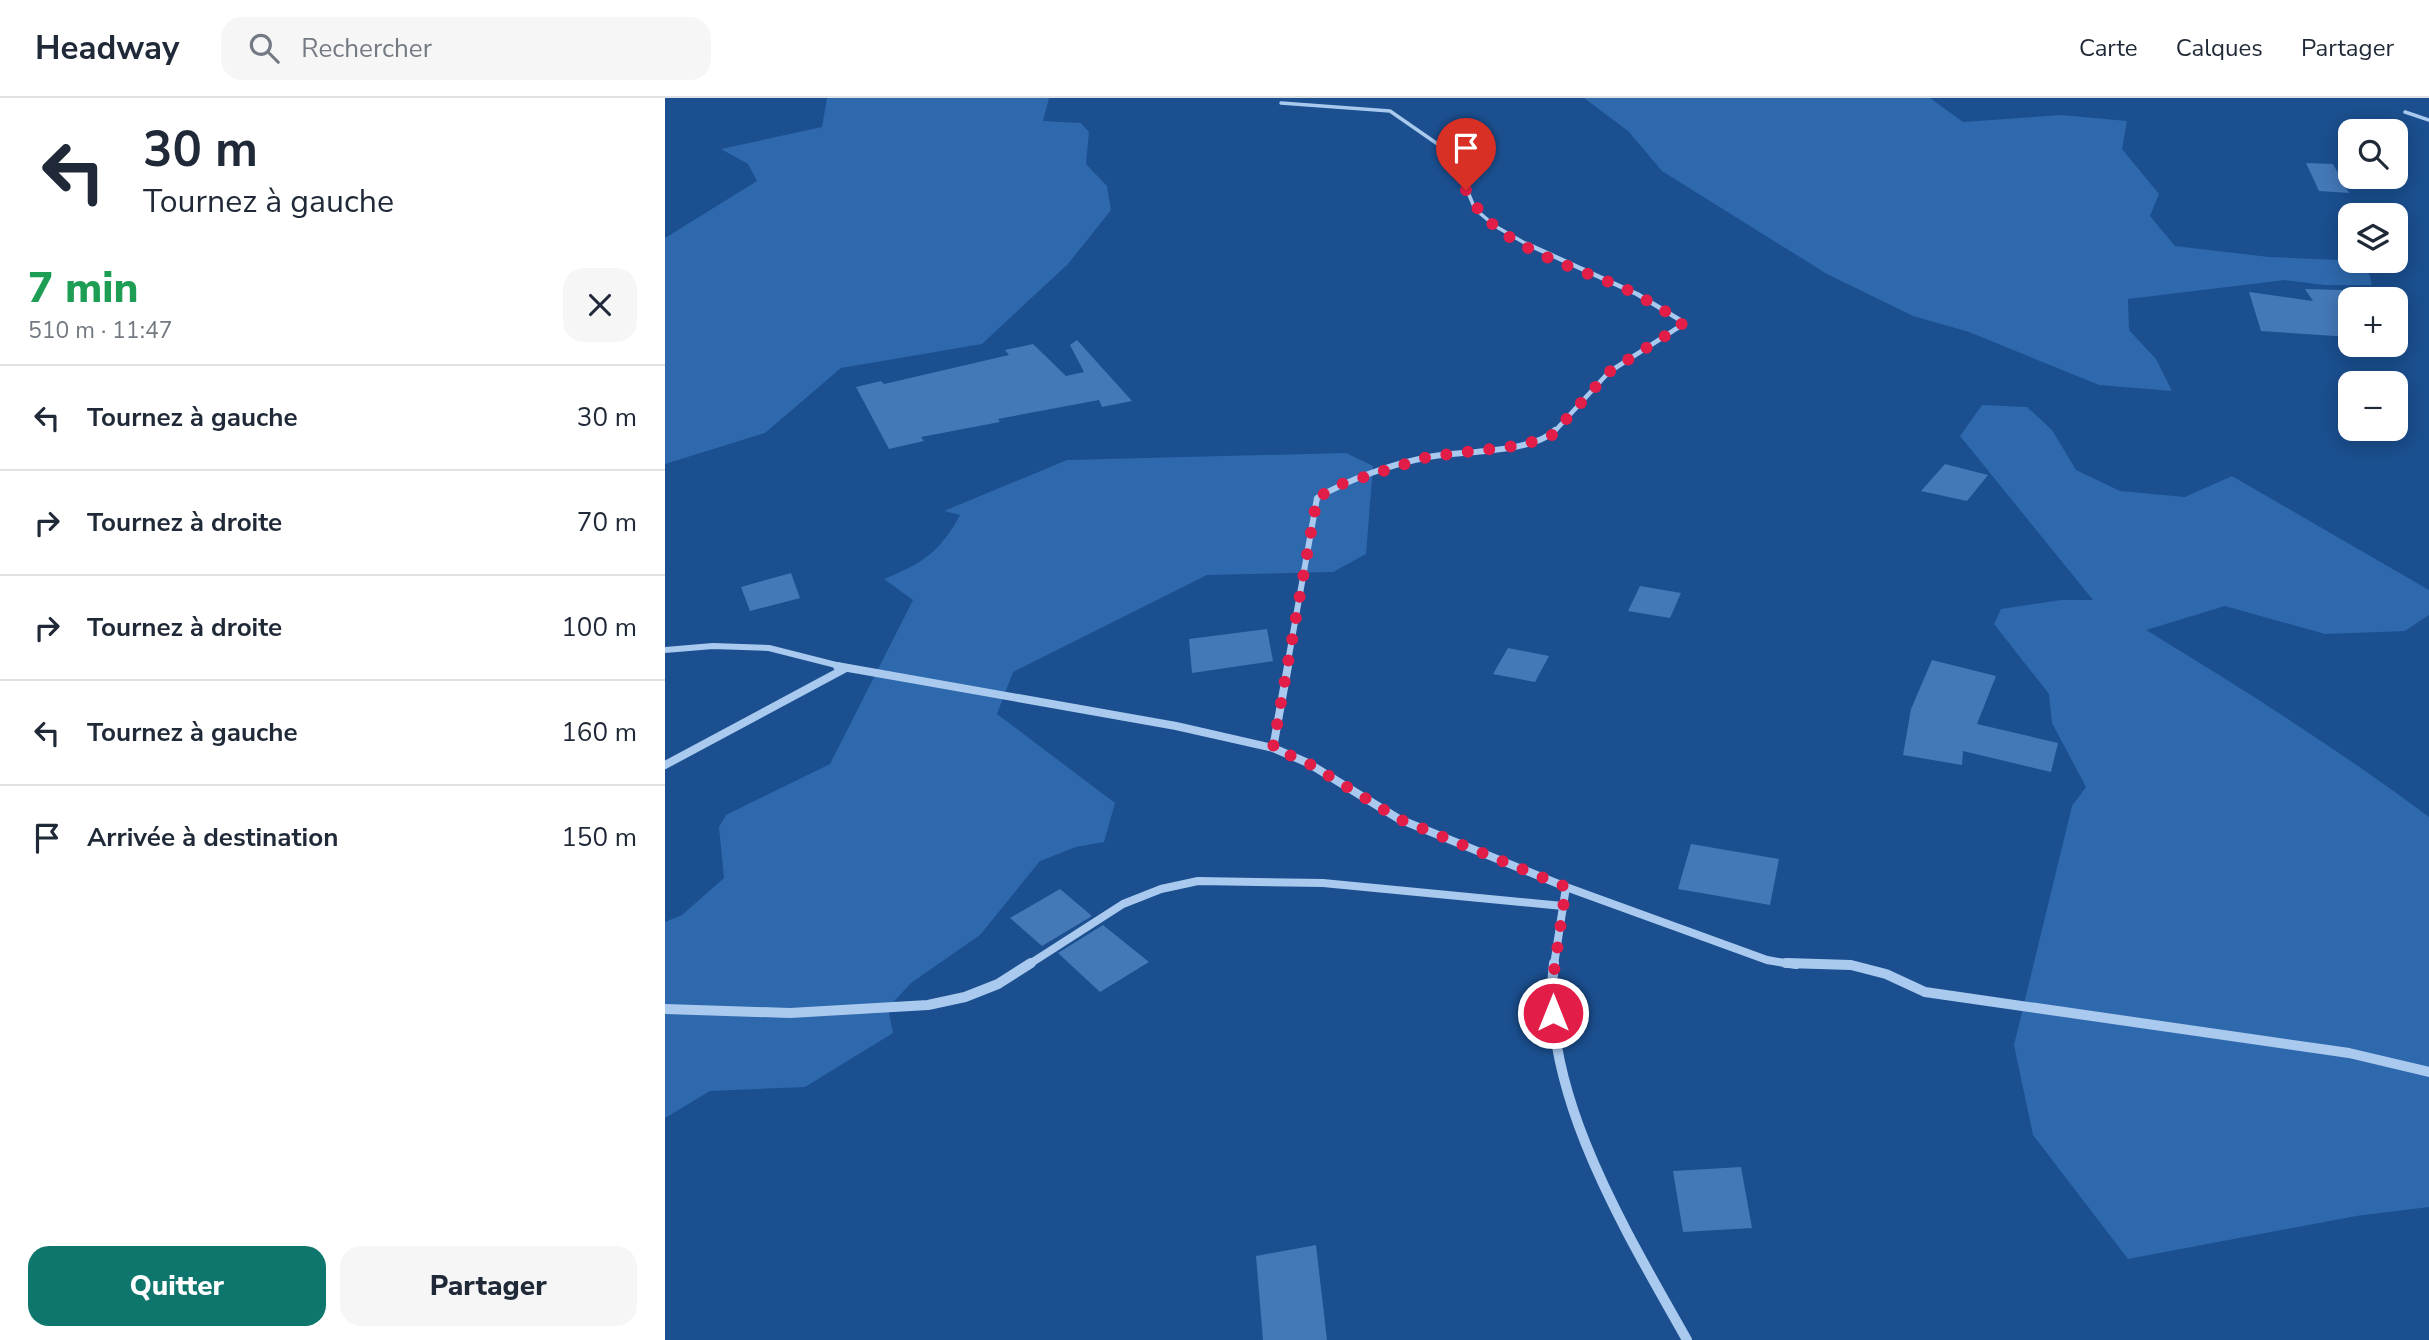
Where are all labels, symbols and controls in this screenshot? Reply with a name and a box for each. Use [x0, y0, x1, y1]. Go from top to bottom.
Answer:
search box [221, 17, 711, 80]
text: Headway [35, 26, 179, 71]
icon: search [245, 29, 283, 67]
text: Rechercher [301, 31, 432, 66]
text: Carte [2079, 32, 2138, 64]
text: Calques [2176, 32, 2263, 64]
text: Partager [2301, 32, 2394, 64]
text: 30 m [143, 116, 258, 183]
pin [1436, 118, 1496, 190]
map controls [2338, 119, 2408, 441]
button: search [2338, 119, 2408, 189]
icon: left [28, 126, 119, 217]
icon: arrive [1447, 129, 1485, 167]
text: Tournez à gauche [143, 180, 394, 223]
button: layers [2338, 203, 2408, 273]
text: 7 min [28, 260, 138, 317]
button: close [563, 268, 637, 342]
button: + [2338, 287, 2408, 357]
text: 510 m · 11:47 [28, 315, 173, 346]
button: − [2338, 371, 2408, 441]
icon: left [28, 399, 66, 437]
text: Tournez à gauche [87, 400, 298, 435]
text: 30 m [577, 400, 637, 435]
icon: right [28, 504, 66, 542]
text: Tournez à droite [87, 505, 282, 540]
text: 70 m [577, 505, 637, 540]
icon: right [28, 609, 66, 647]
text: Tournez à droite [87, 610, 282, 645]
text: 100 m [561, 610, 637, 645]
icon: left [28, 714, 66, 752]
text: Tournez à gauche [87, 715, 298, 750]
text: 160 m [561, 715, 637, 750]
icon: arrive [28, 819, 66, 857]
text: Arrivée à destination [87, 820, 338, 855]
text: 150 m [561, 820, 637, 855]
position arrow [1516, 976, 1590, 1050]
button: Quitter [28, 1246, 326, 1326]
button: Partager [340, 1246, 637, 1326]

